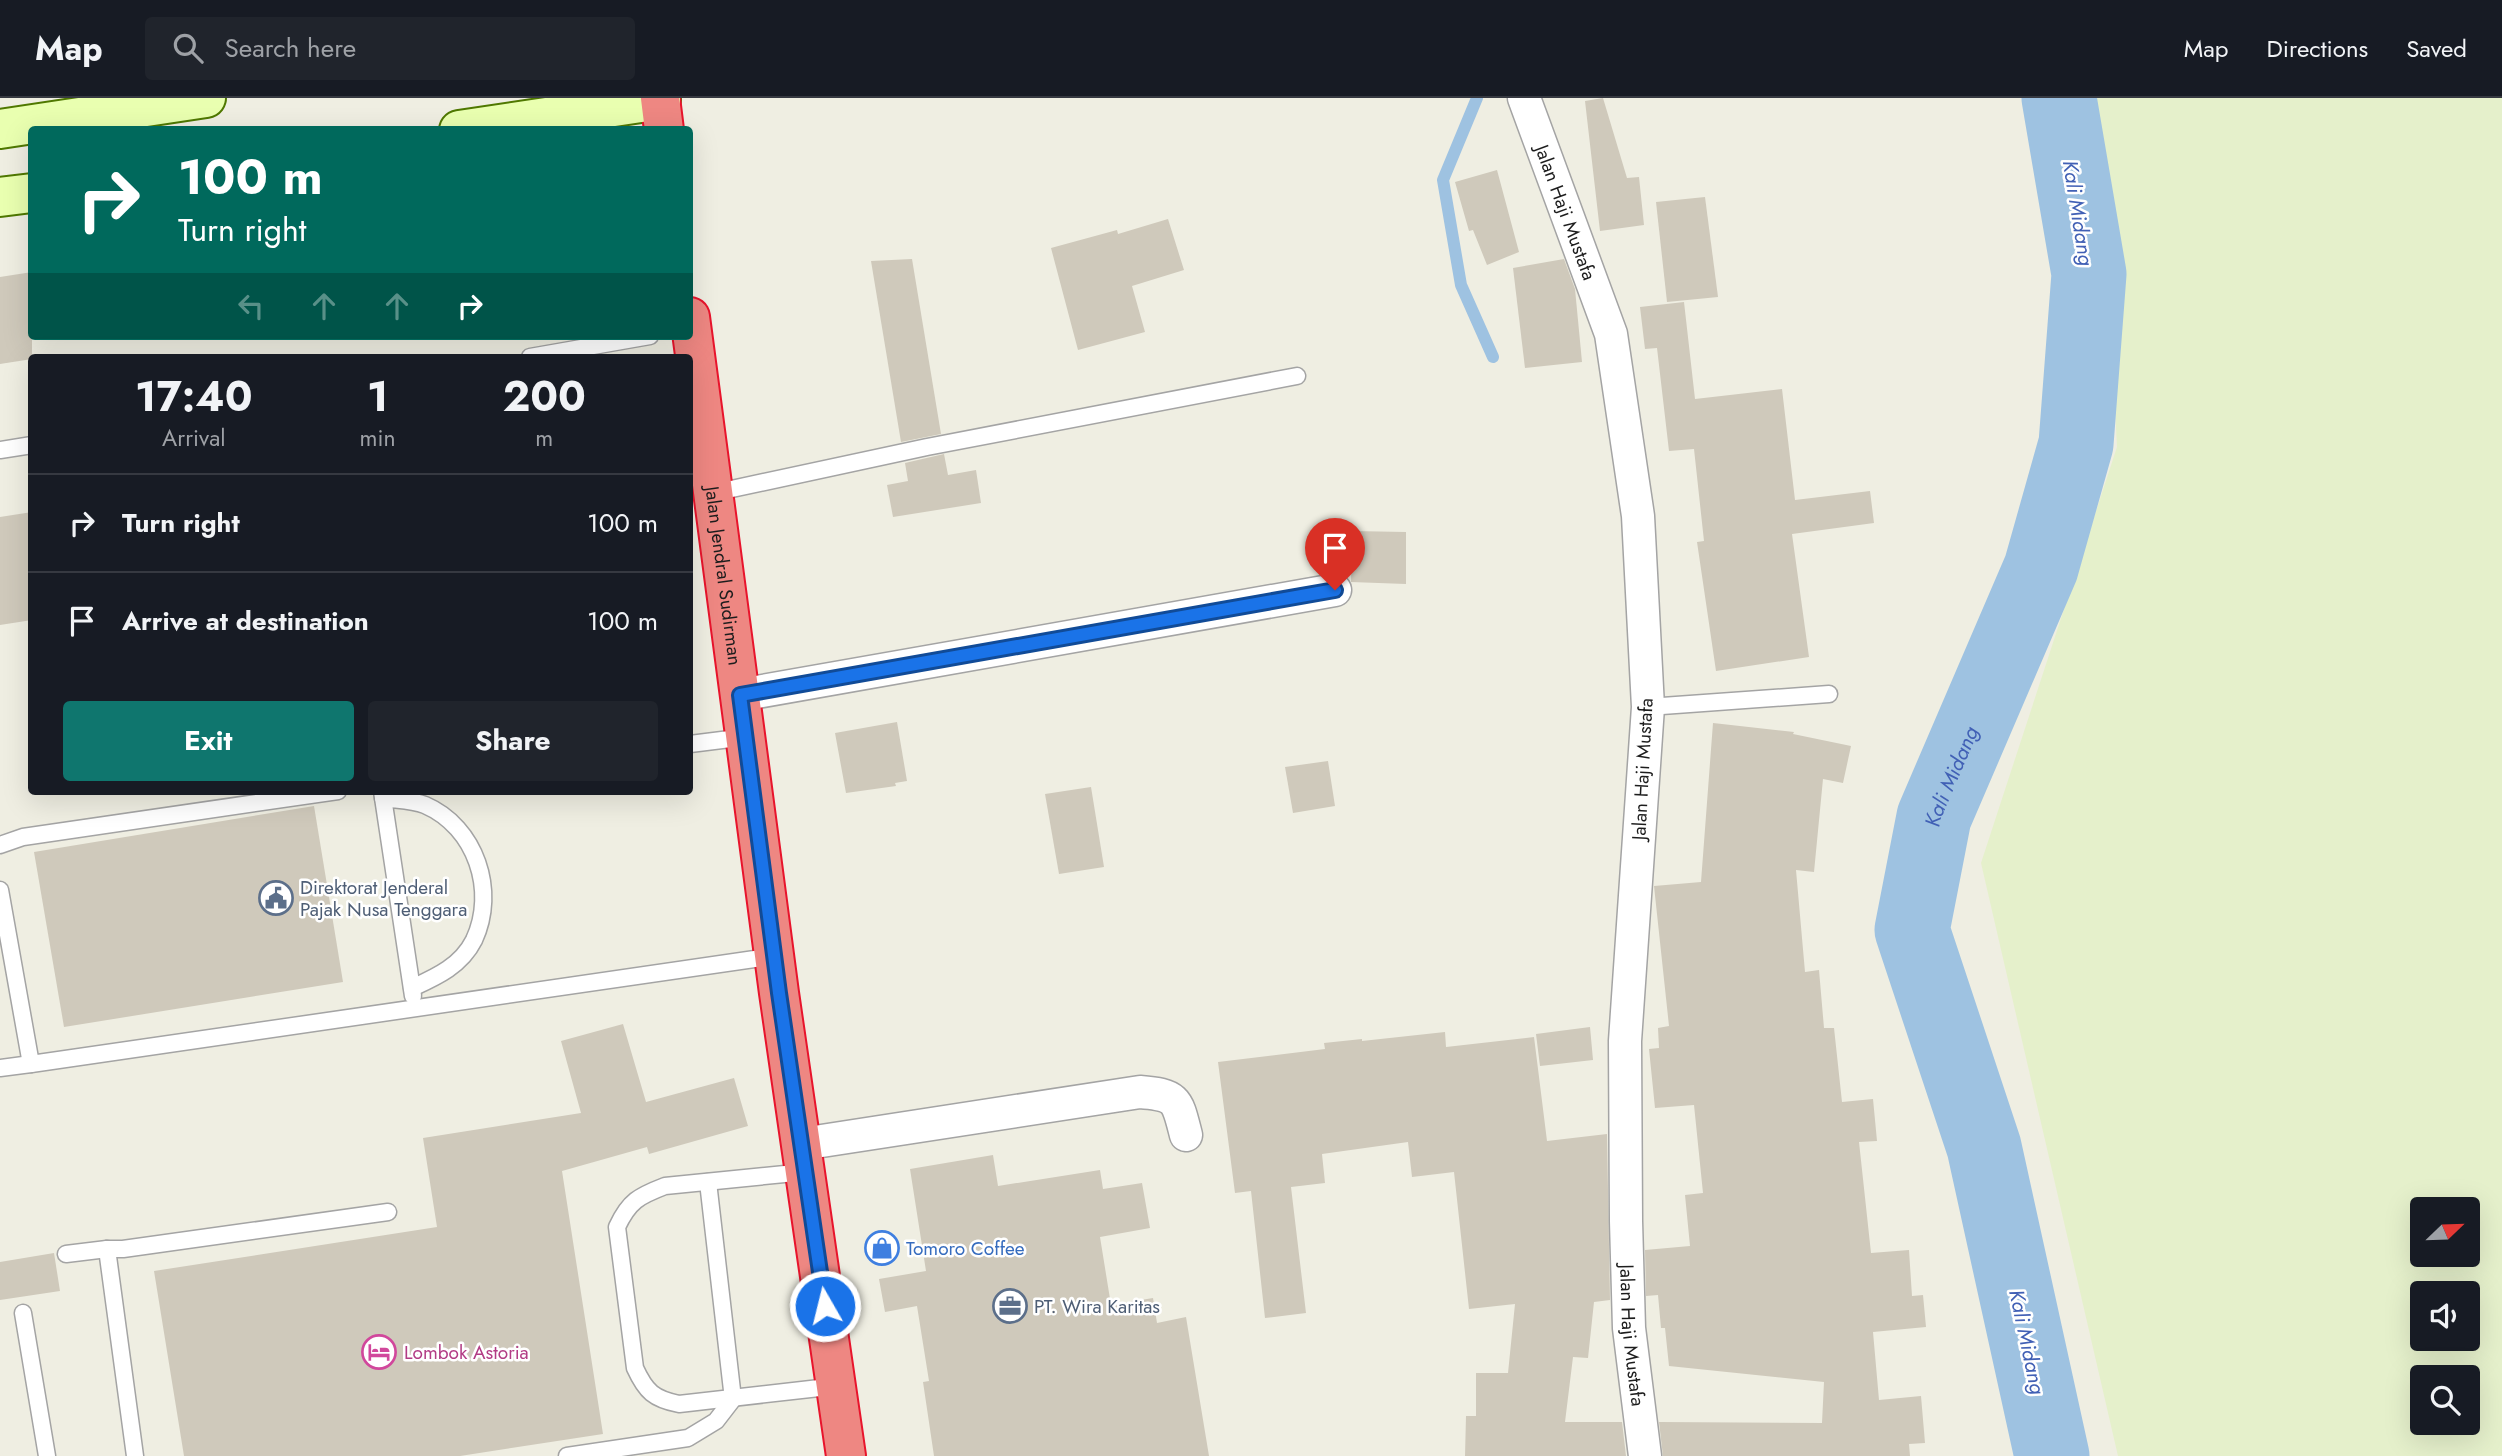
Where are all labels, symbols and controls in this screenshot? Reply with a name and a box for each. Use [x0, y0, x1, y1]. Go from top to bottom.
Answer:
search box [145, 17, 635, 80]
text: Map [35, 25, 103, 72]
icon: search [169, 29, 207, 67]
text: Search here [225, 29, 356, 67]
text: Map [2184, 31, 2229, 66]
text: Directions [2267, 31, 2368, 66]
text: Saved [2406, 31, 2467, 66]
street label: Jalan Haji Mustafa [1527, 138, 1603, 284]
text: 100 m [178, 142, 323, 212]
icon: right [63, 154, 154, 245]
water label: Kali Midang [2055, 158, 2101, 268]
text: Turn right [178, 207, 307, 253]
icon: left [232, 287, 270, 325]
icon: ahead [305, 287, 343, 325]
icon: ahead [378, 287, 416, 325]
icon: right [451, 287, 489, 325]
text: 17:40 [135, 366, 252, 427]
text: 1 [367, 366, 388, 427]
text: 200 [503, 366, 586, 427]
text: Arrival [162, 421, 226, 455]
text: min [360, 421, 396, 455]
text: m [535, 421, 553, 455]
street label: Jalan Jendral Sudirman [698, 482, 749, 667]
icon: right [63, 504, 101, 542]
text: Turn right [122, 504, 240, 542]
text: 100 m [587, 504, 658, 542]
pin [1305, 518, 1365, 590]
icon: arrive [1316, 529, 1354, 567]
icon: arrive [63, 602, 101, 640]
text: Arrive at destination [122, 602, 369, 640]
text: 100 m [587, 602, 658, 640]
street label: Jalan Haji Mustafa [1625, 697, 1660, 844]
button: Exit [63, 701, 354, 781]
button: Share [368, 701, 658, 781]
water label: Kali Midang [1917, 721, 1986, 829]
place label: Direktorat Jenderal Pajak Nusa Tenggara [300, 874, 467, 923]
public building icon: Direktorat Jenderal Pajak Nusa Tenggara [257, 879, 295, 917]
north arrow [2410, 1197, 2480, 1267]
map controls [2410, 1197, 2480, 1435]
shop icon: Tomoro Coffee [863, 1229, 901, 1267]
place label: Tomoro Coffee [906, 1235, 1025, 1262]
street label: Jalan Haji Mustafa [1613, 1261, 1652, 1408]
position arrow [788, 1269, 862, 1343]
button: sound [2410, 1281, 2480, 1351]
office icon: PT. Wira Karitas [991, 1287, 1029, 1325]
water label: Kali Midang [2001, 1287, 2053, 1398]
place label: PT. Wira Karitas [1034, 1293, 1160, 1320]
hotel icon: Lombok Astoria [360, 1333, 398, 1371]
place label: Lombok Astoria [404, 1339, 529, 1366]
button: search [2410, 1365, 2480, 1435]

